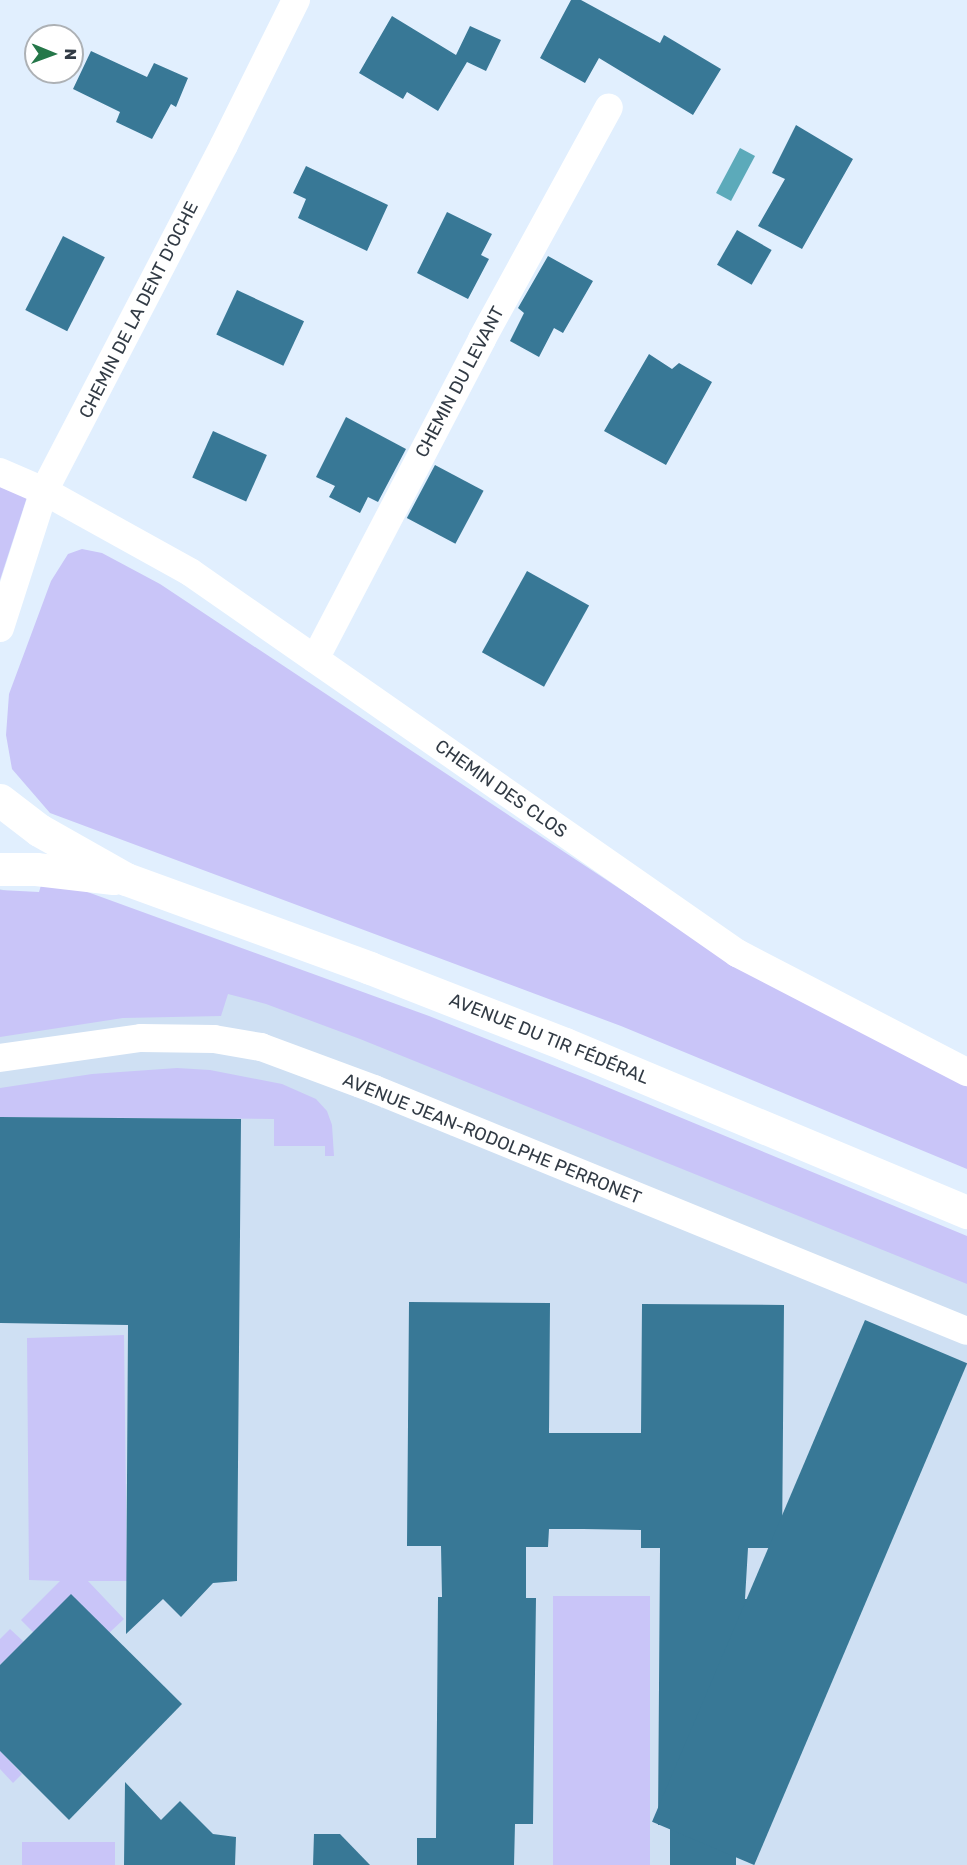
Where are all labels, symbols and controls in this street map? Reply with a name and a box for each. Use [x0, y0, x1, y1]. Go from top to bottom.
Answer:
north arrow [24, 24, 84, 84]
text: N [61, 48, 80, 60]
street label: CHEMIN DE LA DENT D'OCHE [75, 198, 203, 422]
street label: CHEMIN DU LEVANT [411, 303, 509, 461]
street label: CHEMIN DES CLOS [431, 735, 571, 843]
street label: AVENUE DU TIR FÉDÉRAL [446, 989, 652, 1089]
street label: AVENUE JEAN-RODOLPHE PERRONET [340, 1069, 644, 1209]

